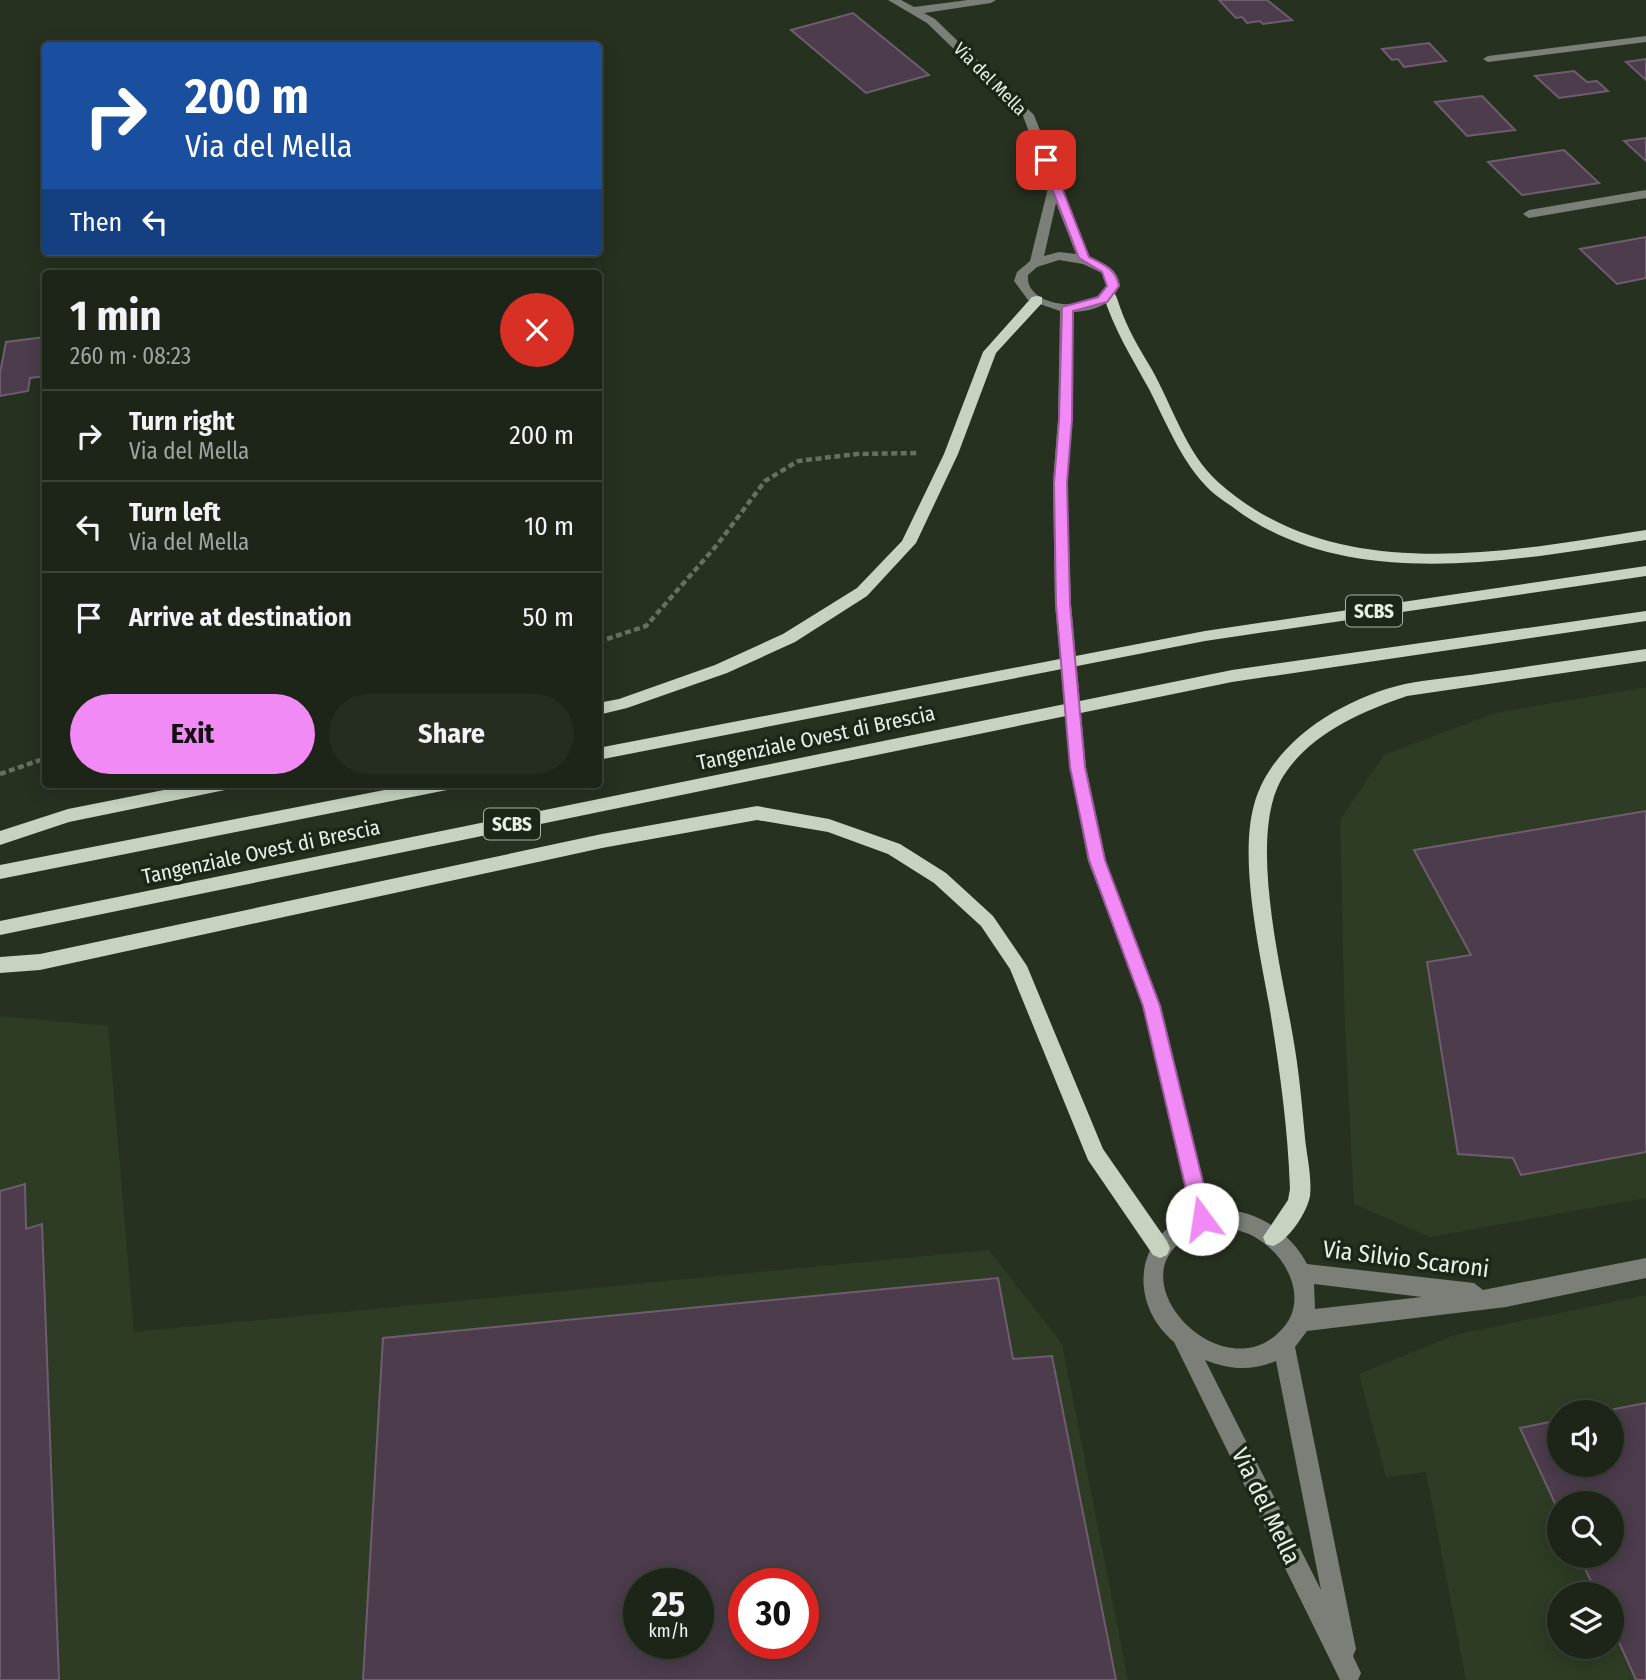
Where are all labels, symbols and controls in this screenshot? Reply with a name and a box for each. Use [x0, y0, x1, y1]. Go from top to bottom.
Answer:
street label: Via del Mella [949, 38, 1031, 120]
text: 200 m [185, 67, 309, 126]
icon: right [70, 70, 161, 161]
text: Via del Mella [185, 127, 352, 165]
pin [1016, 130, 1076, 190]
icon: arrive [1027, 141, 1065, 179]
icon: left [136, 203, 174, 241]
text: Then [70, 207, 122, 238]
text: 1 min [70, 291, 161, 341]
button: close [500, 293, 574, 367]
text: 260 m · 08:23 [70, 342, 191, 370]
text: Turn right [129, 406, 235, 437]
icon: right [70, 417, 108, 455]
text: 200 m [509, 420, 574, 451]
text: Via del Mella [129, 437, 249, 465]
text: Turn left [129, 497, 221, 528]
icon: left [70, 508, 108, 546]
text: 10 m [524, 511, 574, 542]
text: Via del Mella [129, 528, 249, 556]
road number: SCBS [1346, 596, 1402, 626]
icon: arrive [70, 599, 108, 637]
text: Arrive at destination [129, 602, 352, 633]
text: 50 m [522, 602, 574, 633]
button: Exit [70, 694, 315, 774]
button: Share [329, 694, 574, 774]
street label: Tangenziale Ovest di Brescia [695, 700, 937, 776]
road number: SCBS [484, 808, 540, 839]
street label: Tangenziale Ovest di Brescia [140, 814, 382, 890]
position arrow [1165, 1182, 1239, 1256]
street label: Via Silvio Scaroni [1321, 1235, 1491, 1283]
map controls [1547, 1400, 1624, 1659]
button: sound [1547, 1400, 1624, 1477]
street label: Via del Mella [1226, 1443, 1306, 1569]
button: search [1547, 1491, 1624, 1568]
speed limit sign: 30 [728, 1568, 819, 1659]
button: layers [1547, 1582, 1624, 1659]
text: 25 [652, 1583, 685, 1625]
text: km/h [648, 1620, 689, 1642]

